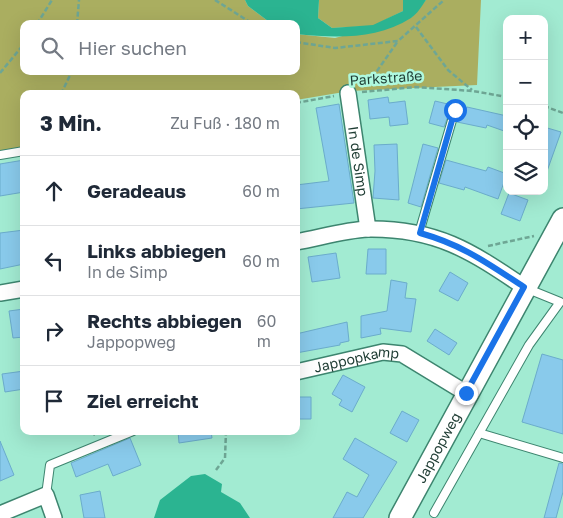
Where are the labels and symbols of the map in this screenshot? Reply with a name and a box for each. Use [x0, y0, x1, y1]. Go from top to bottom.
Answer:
street label: Parkstraße [349, 66, 423, 89]
route start [444, 99, 467, 122]
street label: In de Simp [345, 125, 372, 197]
street label: Jappopkamp [312, 343, 400, 376]
route end [455, 382, 478, 405]
street label: Jappopweg [412, 409, 464, 486]

